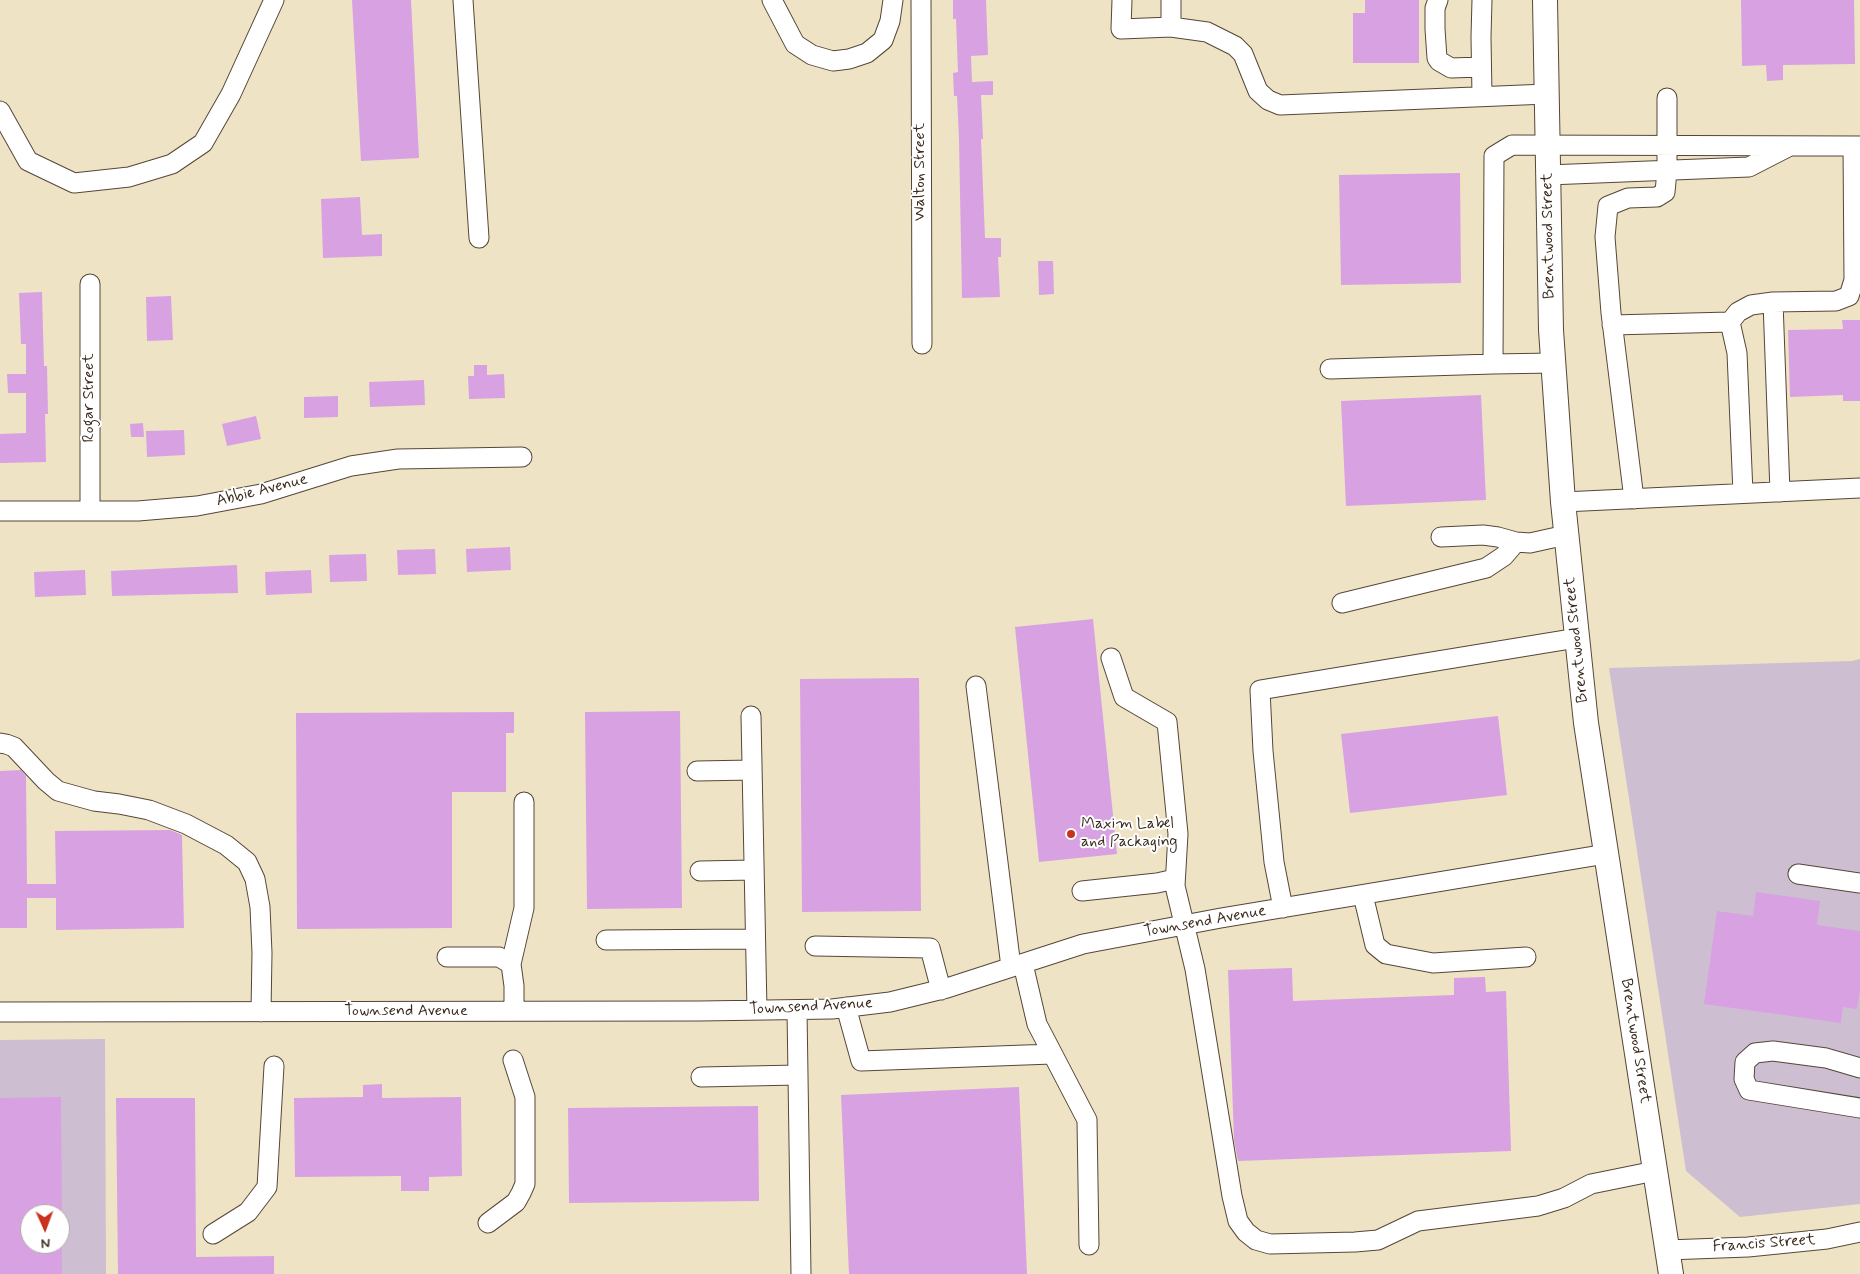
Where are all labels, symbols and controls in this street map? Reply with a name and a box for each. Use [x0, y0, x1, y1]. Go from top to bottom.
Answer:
street label: Walton Street [911, 123, 931, 221]
street label: Brentwood Street [1538, 173, 1560, 299]
street label: Rogar Street [80, 353, 100, 443]
street label: Abbie Avenue [214, 470, 310, 512]
street label: Brentwood Street [1561, 576, 1593, 704]
place label: Maxim Label and Packaging [1081, 815, 1177, 853]
marker: Maxim Label and Packaging [1065, 828, 1077, 840]
street label: Townsend Avenue [1143, 902, 1267, 942]
street label: Brentwood Street [1616, 977, 1654, 1105]
street label: Townsend Avenue [749, 994, 873, 1020]
street label: Townsend Avenue [344, 1002, 468, 1022]
north arrow [20, 1204, 70, 1254]
street label: Francis Street [1712, 1231, 1816, 1257]
text: N [41, 1234, 50, 1252]

